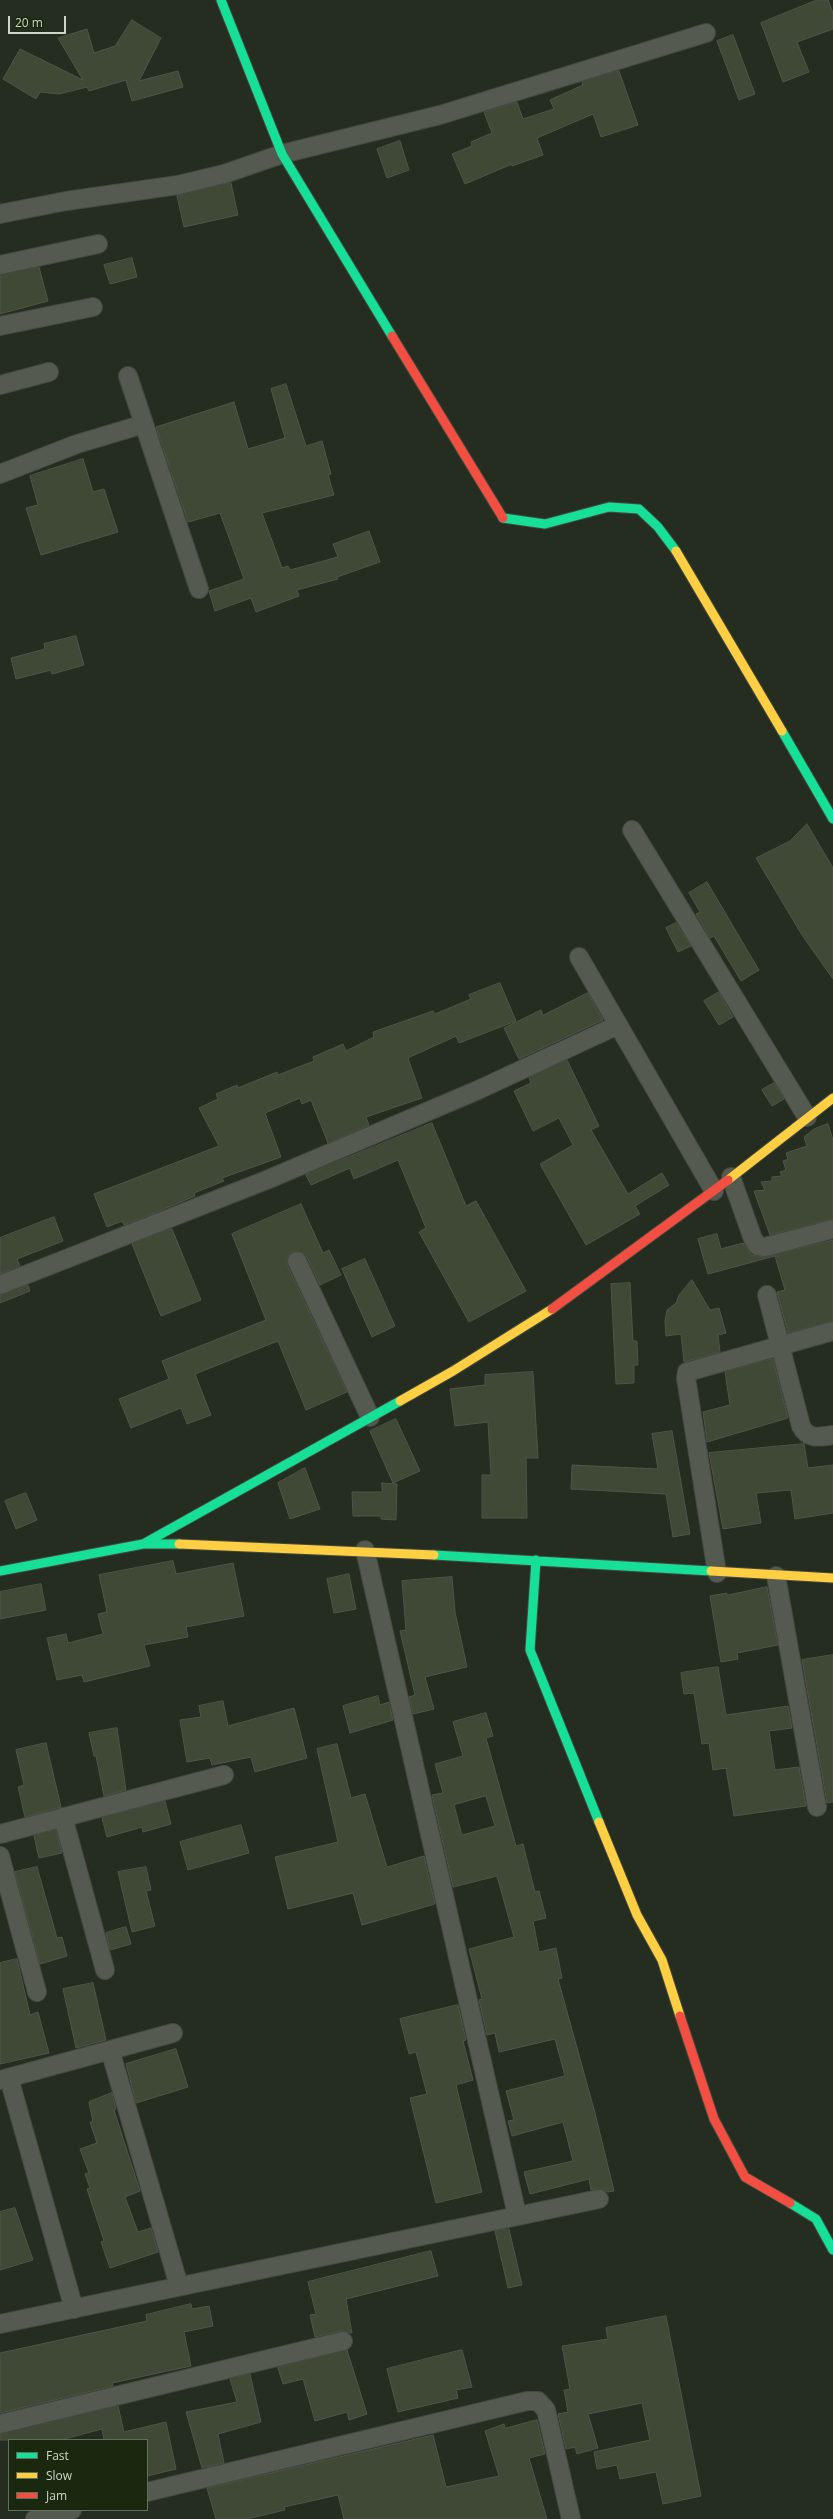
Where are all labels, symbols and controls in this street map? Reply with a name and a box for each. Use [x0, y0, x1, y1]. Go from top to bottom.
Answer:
scale bar [10, 8, 68, 34]
text: 20 m [15, 14, 43, 31]
legend [8, 2439, 148, 2511]
text: Fast [46, 2447, 69, 2464]
text: Slow [46, 2467, 72, 2484]
text: Jam [46, 2487, 67, 2504]

